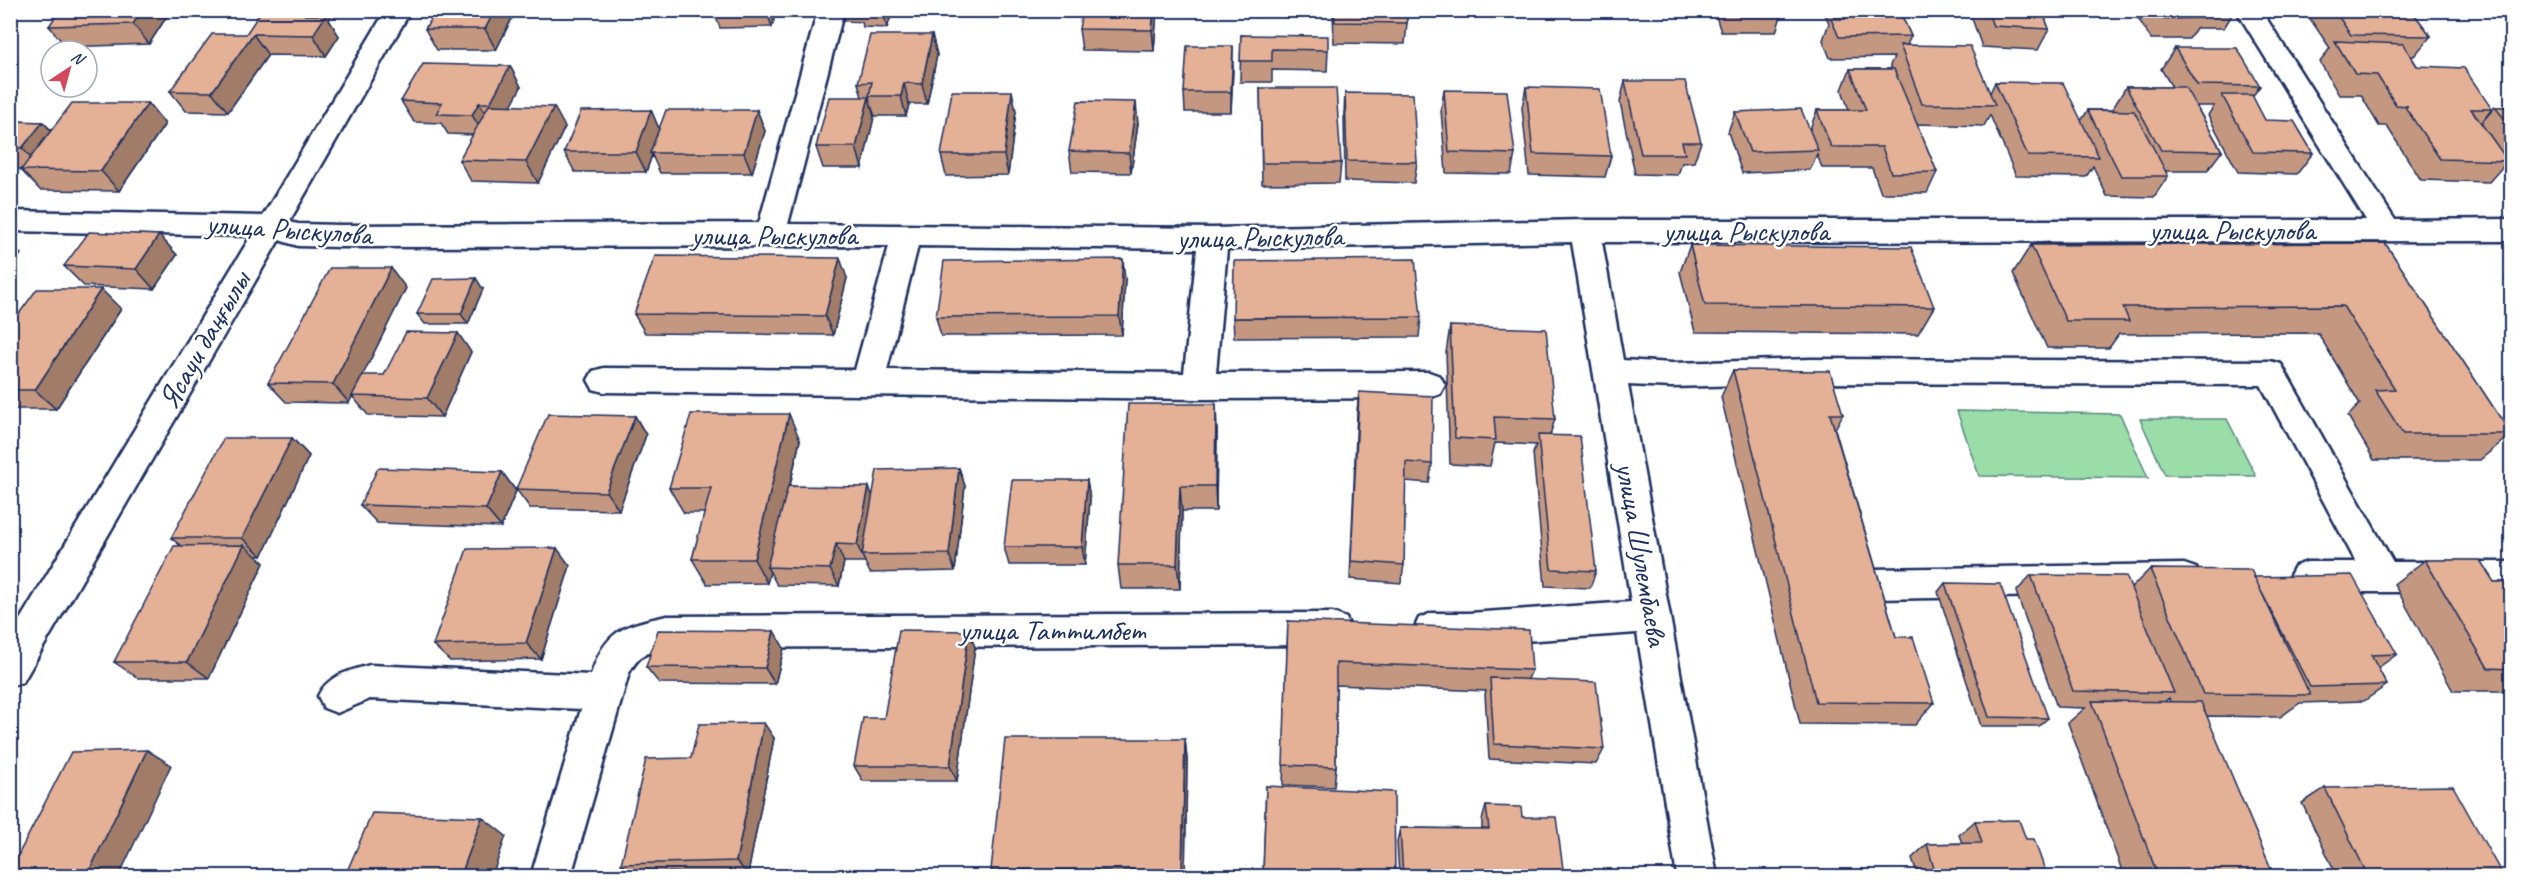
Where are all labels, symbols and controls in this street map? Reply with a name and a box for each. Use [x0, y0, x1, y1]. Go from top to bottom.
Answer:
north arrow [39, 39, 99, 99]
text: N [67, 47, 90, 70]
street label: улица Рыскулова [203, 204, 376, 254]
street label: улица Рыскулова [2147, 211, 2318, 249]
street label: улица Рыскулова [1661, 212, 1832, 250]
street label: улица Рыскулова [689, 216, 860, 254]
street label: улица Рыскулова [1175, 217, 1346, 257]
street label: Ясауи даңғылы [149, 262, 260, 416]
street label: улица Шулембаева [1607, 457, 1677, 651]
street label: улица Таттимбет [957, 611, 1148, 649]

